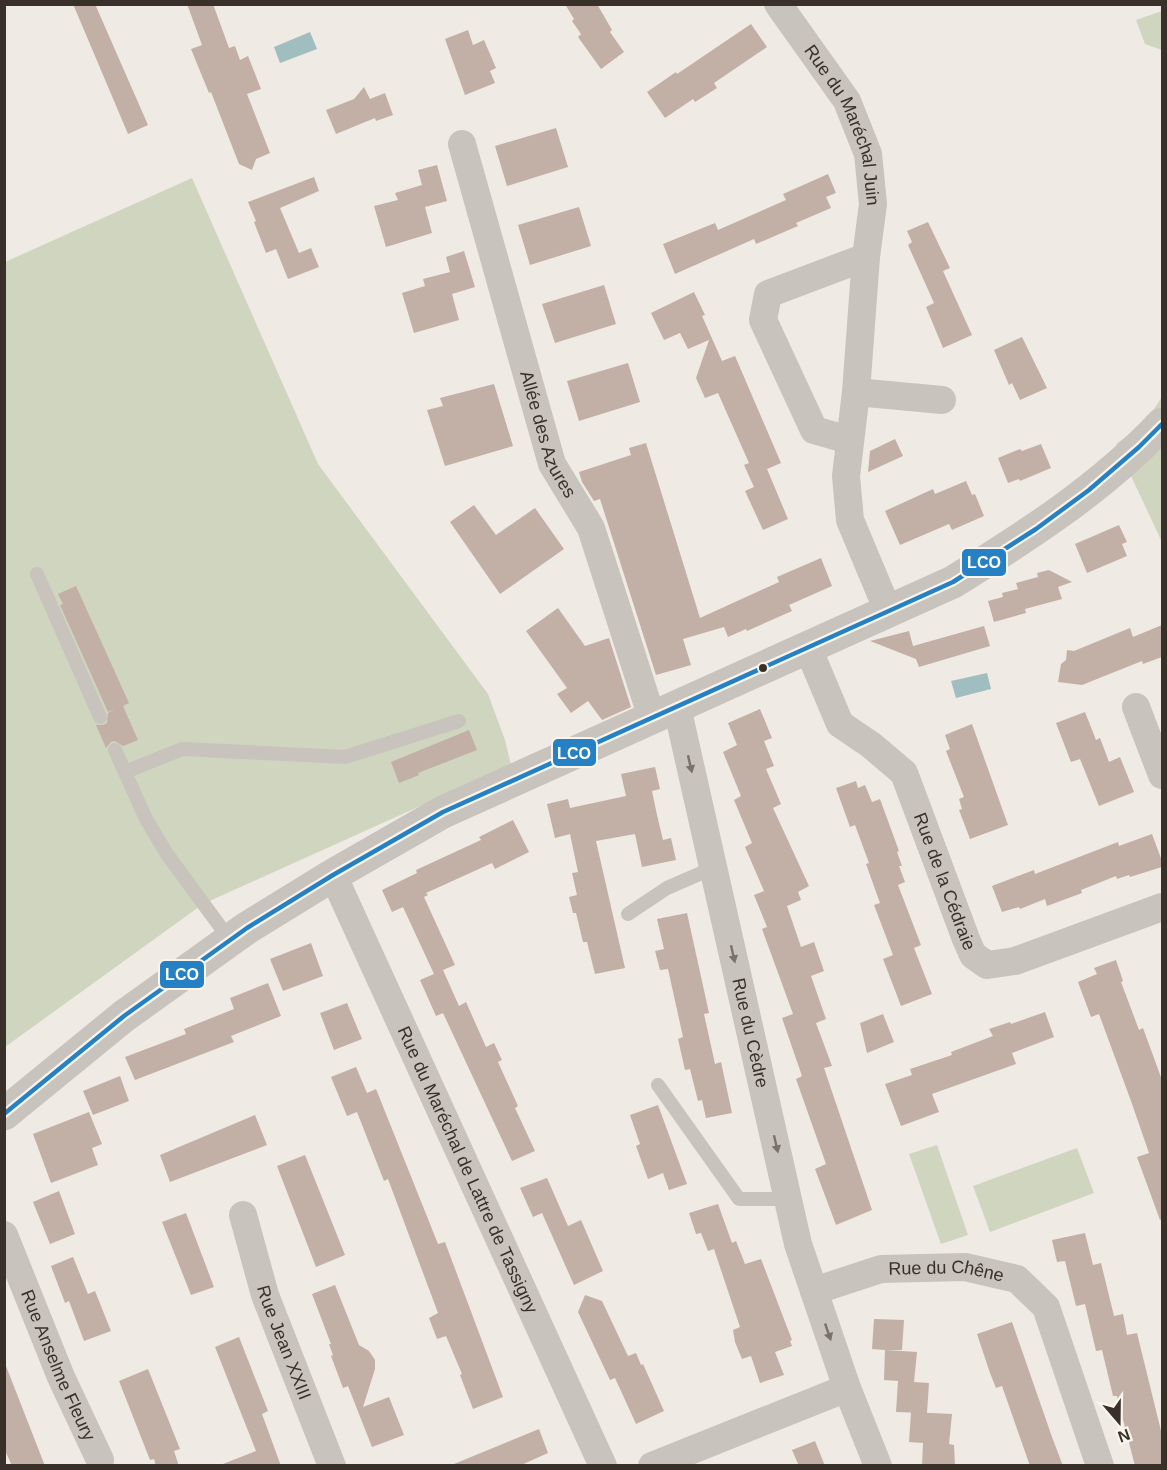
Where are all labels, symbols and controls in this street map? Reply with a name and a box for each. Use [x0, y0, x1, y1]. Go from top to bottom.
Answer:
street label: Rue du Maréchal Juin [800, 41, 883, 206]
street label: Allée des Azures [516, 368, 580, 501]
line badge: LCO [961, 548, 1007, 577]
text: LCO [967, 554, 1001, 571]
unlabelled marker [757, 662, 769, 674]
line badge: LCO [552, 738, 597, 767]
text: LCO [557, 745, 591, 762]
one-way arrow [685, 755, 695, 773]
street label: Rue de la Cédraie [910, 810, 980, 953]
one-way arrow [728, 945, 738, 963]
line badge: LCO [159, 960, 205, 989]
text: LCO [165, 966, 199, 983]
street label: Rue du Cèdre [728, 976, 772, 1090]
street label: Rue du Maréchal de Lattre de Tassigny [393, 1023, 542, 1316]
one-way arrow [771, 1135, 781, 1153]
street label: Rue du Chêne [888, 1257, 1006, 1286]
street label: Rue Jean XXIII [253, 1283, 315, 1403]
street label: Rue Anselme Fleury [17, 1287, 99, 1444]
one-way arrow [824, 1323, 834, 1341]
north arrow [1089, 1392, 1149, 1452]
text: N [1116, 1426, 1132, 1446]

